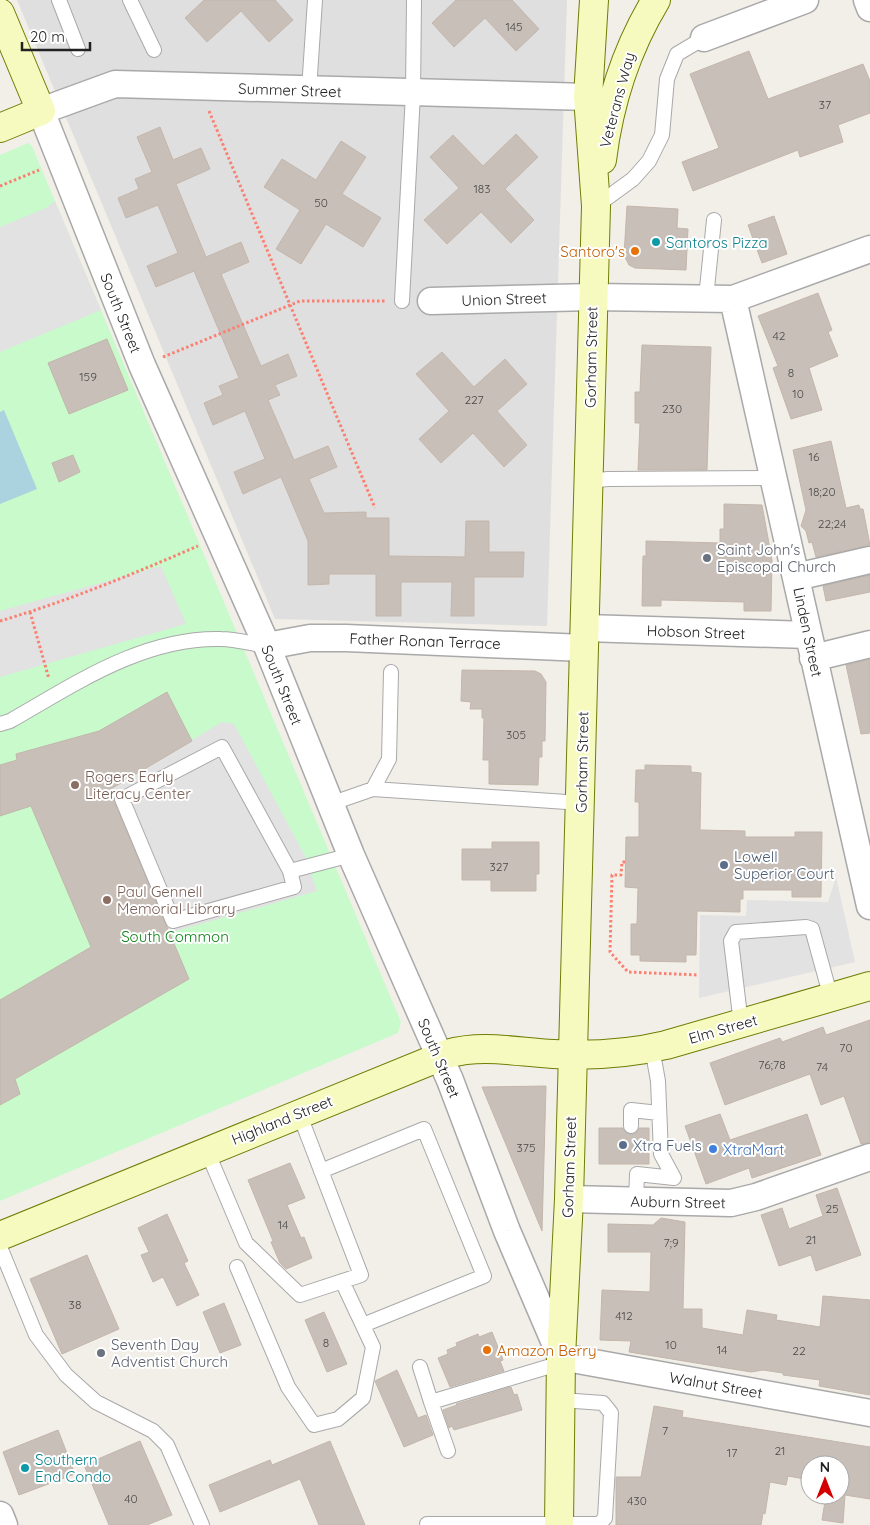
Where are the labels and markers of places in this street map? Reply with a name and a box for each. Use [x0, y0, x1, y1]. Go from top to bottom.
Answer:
place label: Santoros Pizza [666, 233, 768, 252]
marker: Santoros Pizza [650, 236, 662, 248]
place label: Santoro's [560, 242, 625, 261]
marker: Santoro's [629, 245, 641, 257]
place label: Saint John's Episcopal Church [717, 540, 836, 576]
marker: Saint John's Episcopal Church [701, 552, 713, 564]
place label: Rogers Early Literacy Center [85, 767, 191, 803]
marker: Rogers Early Literacy Center [69, 779, 81, 791]
place label: Lowell Superior Court [734, 847, 835, 883]
marker: Lowell Superior Court [718, 859, 730, 871]
place label: Paul Gennell Memorial Library [117, 882, 236, 918]
marker: Paul Gennell Memorial Library [101, 894, 113, 906]
place label: Xtra Fuels [633, 1136, 702, 1155]
marker: Xtra Fuels [617, 1139, 629, 1151]
place label: XtraMart [723, 1140, 784, 1159]
marker: XtraMart [707, 1143, 719, 1155]
place label: Seventh Day Adventist Church [111, 1335, 228, 1371]
place label: Amazon Berry [497, 1341, 597, 1360]
marker: Amazon Berry [481, 1344, 493, 1356]
marker: Seventh Day Adventist Church [95, 1347, 107, 1359]
place label: Southern End Condo [35, 1450, 111, 1486]
marker: Southern End Condo [19, 1462, 31, 1474]

